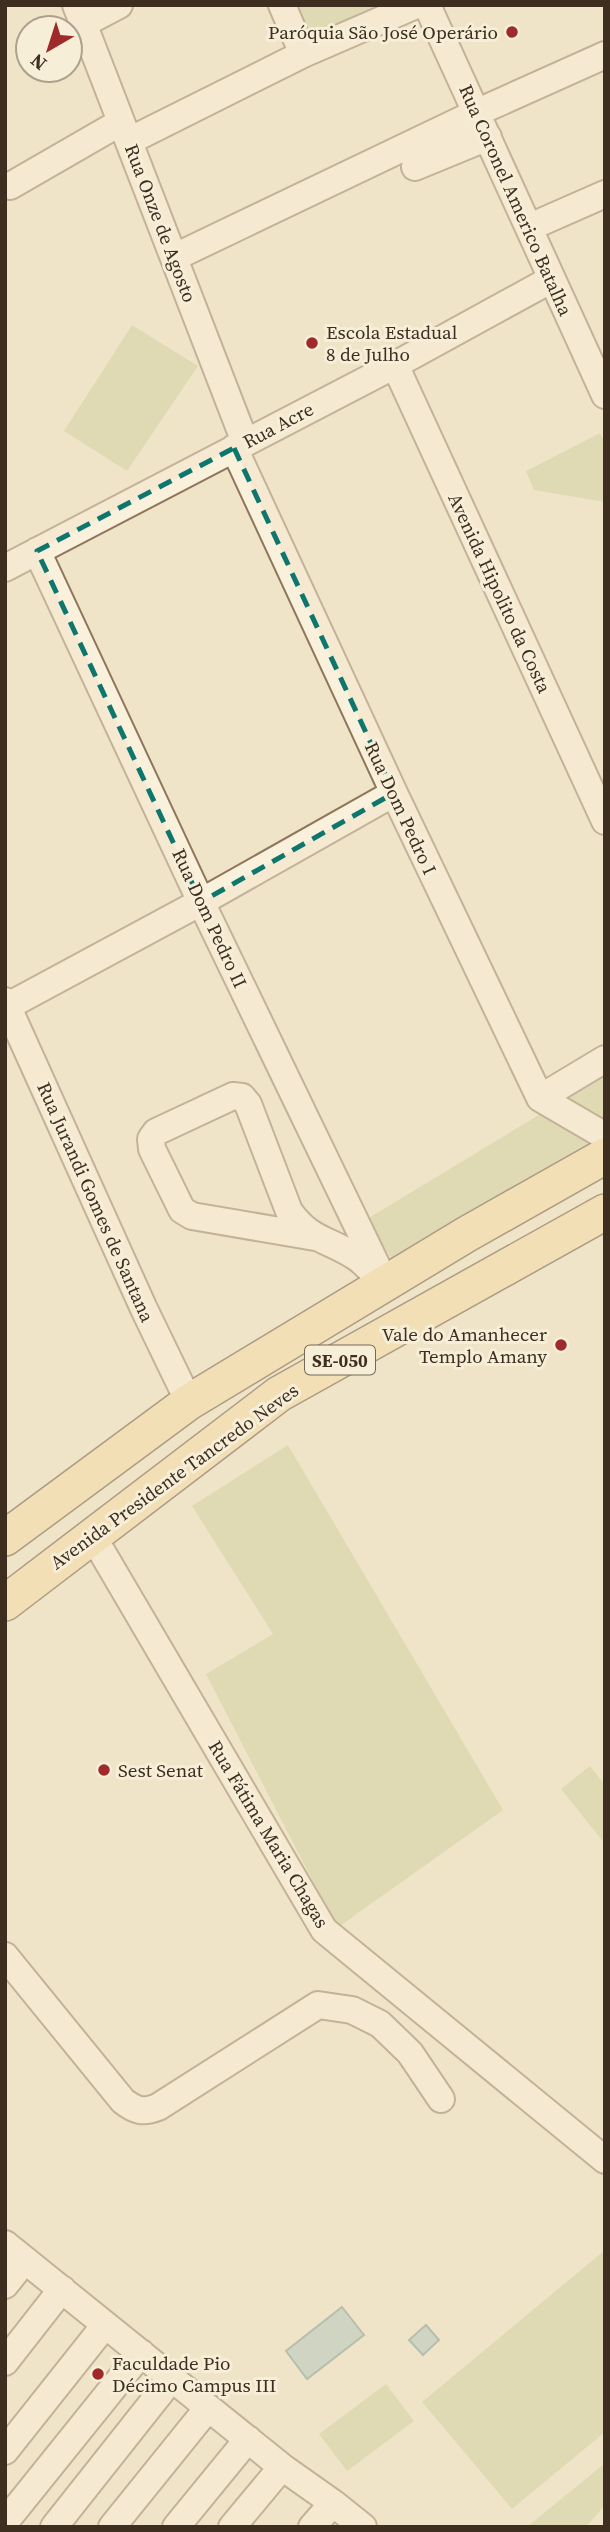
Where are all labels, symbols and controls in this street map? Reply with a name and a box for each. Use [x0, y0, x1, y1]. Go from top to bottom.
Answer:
north arrow [14, 14, 84, 84]
place label: Paróquia São José Operário [268, 19, 498, 45]
marker: Paróquia São José Operário [504, 24, 520, 40]
text: N [25, 48, 52, 77]
street label: Rua Coronel Americo Batalha [453, 80, 579, 320]
street label: Rua Onze de Agosto [119, 140, 203, 306]
place label: Escola Estadual 8 de Julho [326, 319, 458, 367]
marker: Escola Estadual 8 de Julho [304, 335, 320, 351]
street label: Rua Acre [238, 396, 318, 454]
street label: Avenida Hipolito da Costa [442, 489, 558, 697]
street label: Rua Dom Pedro I [359, 737, 443, 879]
street label: Rua Dom Pedro II [166, 844, 254, 992]
street label: Rua Jurandi Gomes de Santana [31, 1078, 161, 1326]
place label: Vale do Amanhecer Templo Amany [382, 1321, 547, 1369]
marker: Vale do Amanhecer Templo Amany [553, 1337, 569, 1353]
road number: SE-050 [305, 1345, 375, 1374]
street label: Avenida Presidente Tancredo Neves [45, 1377, 303, 1575]
street label: Rua Fátima Maria Chagas [203, 1735, 335, 1933]
place label: Sest Senat [118, 1757, 204, 1783]
marker: Sest Senat [96, 1762, 112, 1778]
place label: Faculdade Pio Décimo Campus III [112, 2350, 276, 2398]
marker: Faculdade Pio Décimo Campus III [90, 2366, 106, 2382]

